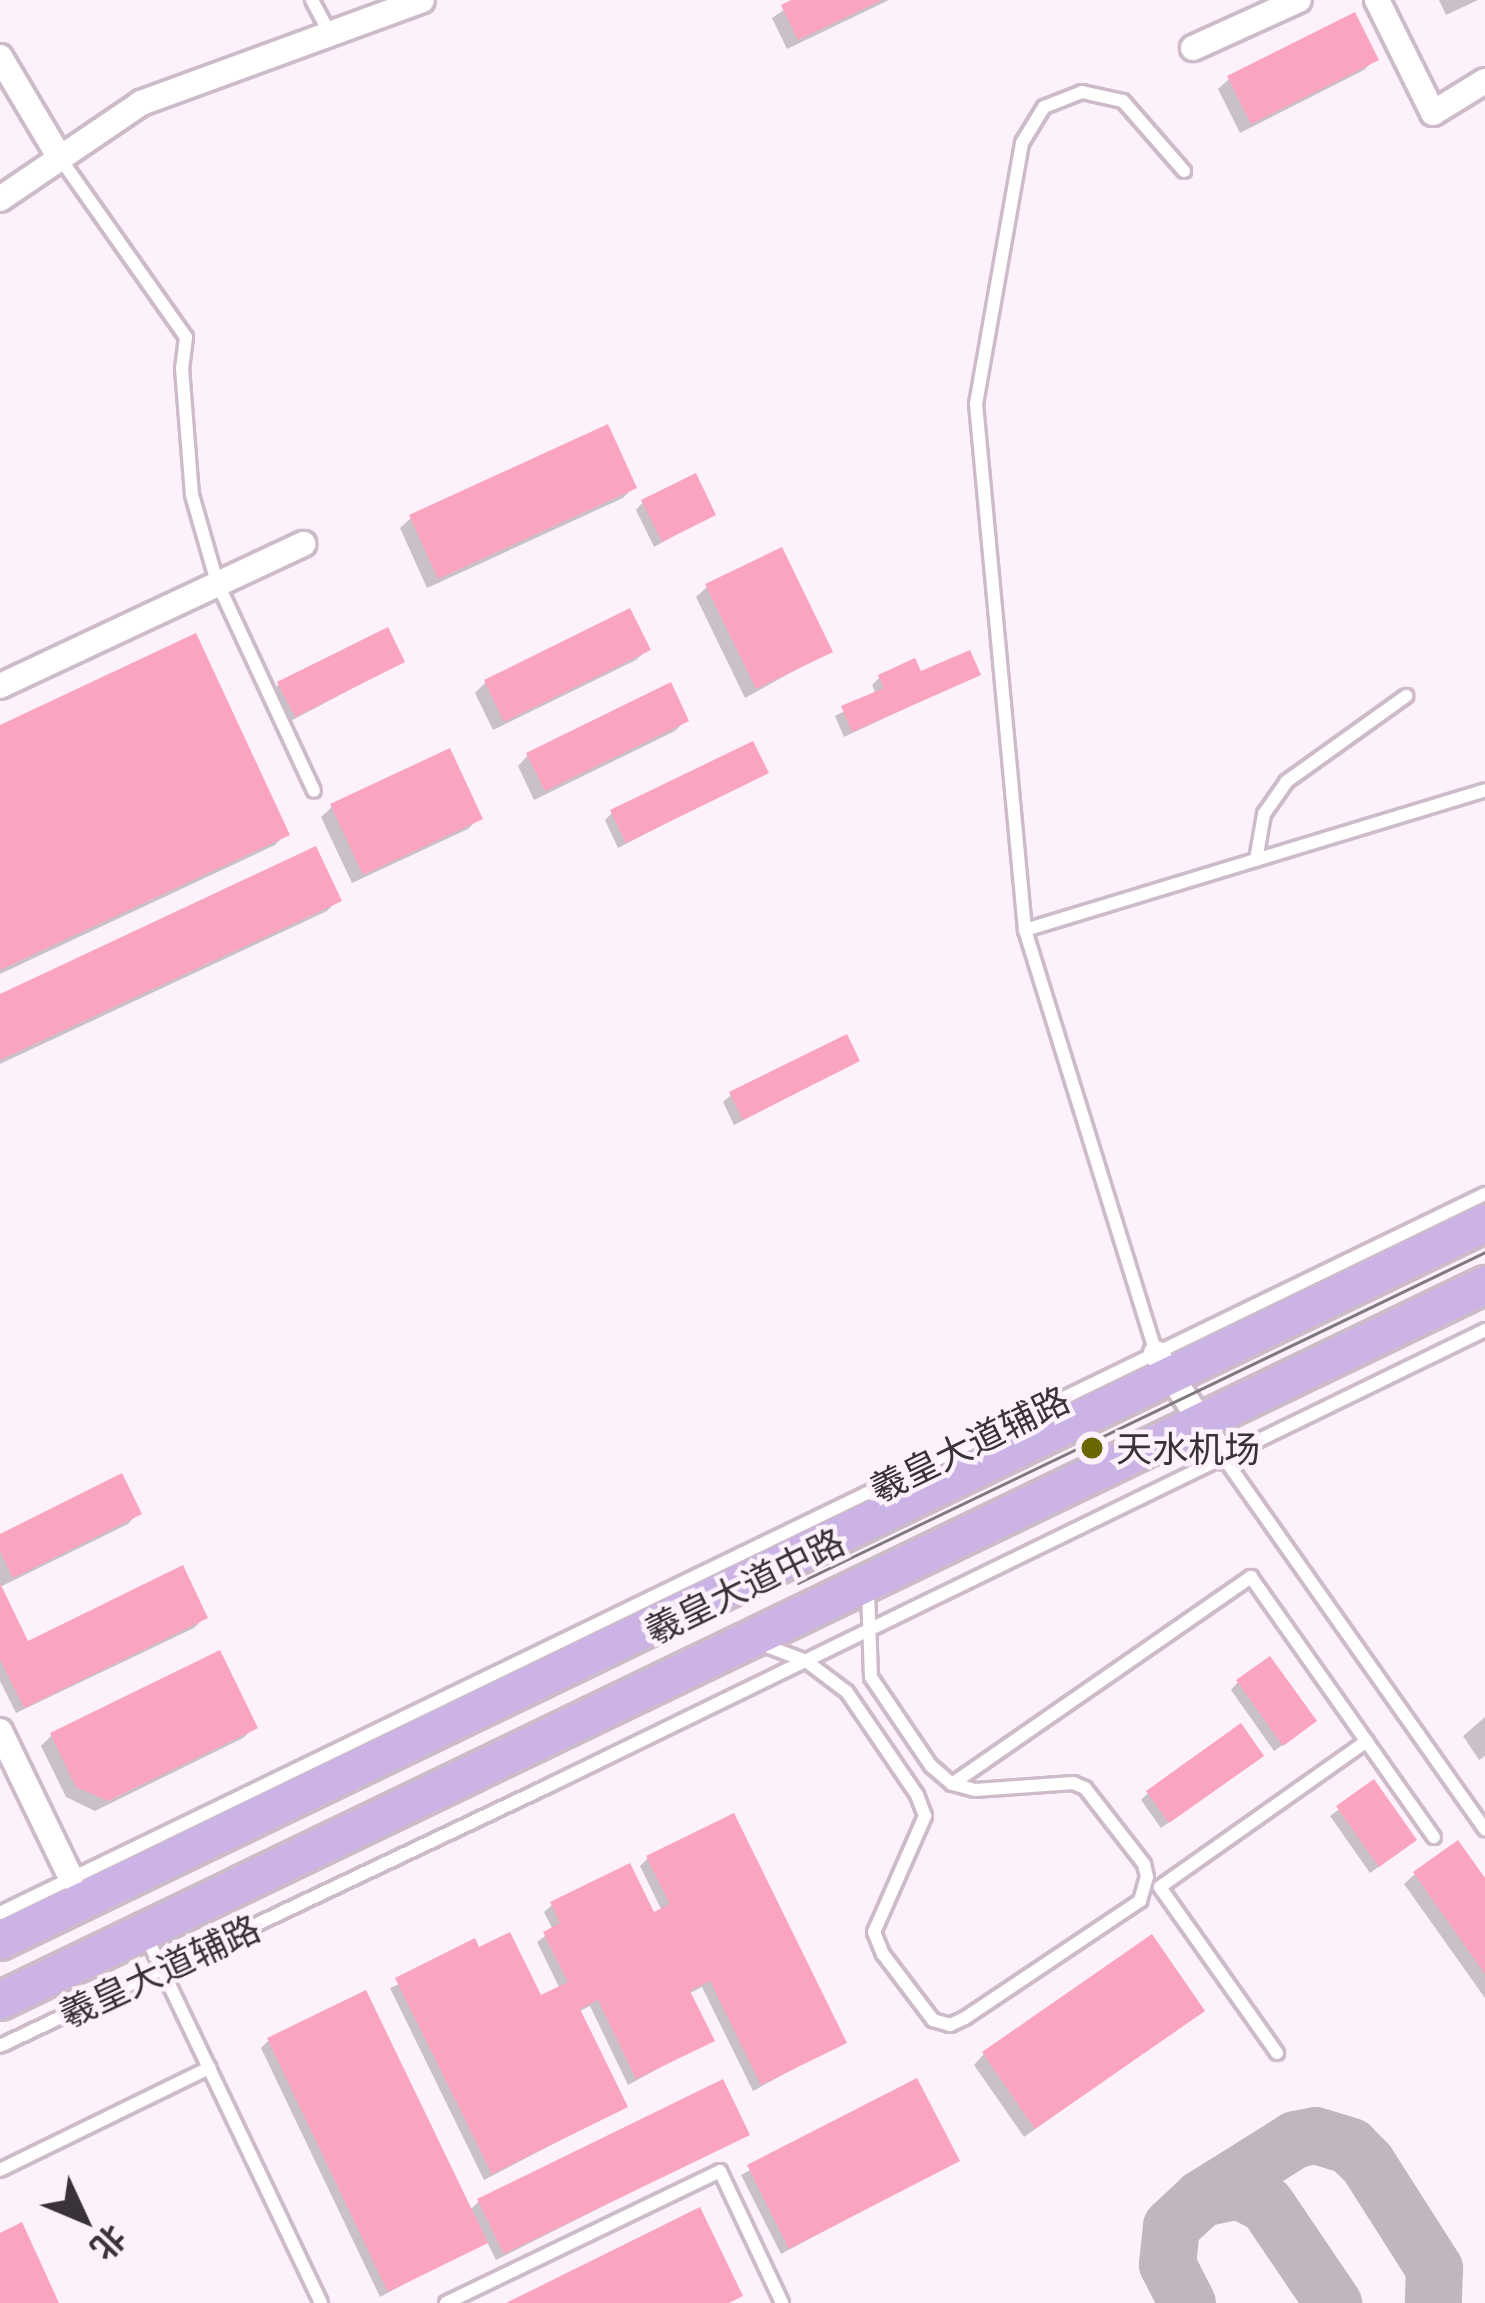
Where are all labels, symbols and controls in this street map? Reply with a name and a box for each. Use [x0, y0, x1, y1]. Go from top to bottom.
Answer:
street label: 羲皇大道辅路 [862, 1376, 1076, 1510]
place label: 天水机场 [1116, 1426, 1260, 1470]
marker: 天水机场 [1079, 1435, 1105, 1461]
street label: 羲皇大道中路 [637, 1518, 851, 1652]
street label: 羲皇大道辅路 [52, 1905, 266, 2035]
north arrow [24, 2159, 144, 2279]
text: 北 [83, 2217, 137, 2271]

